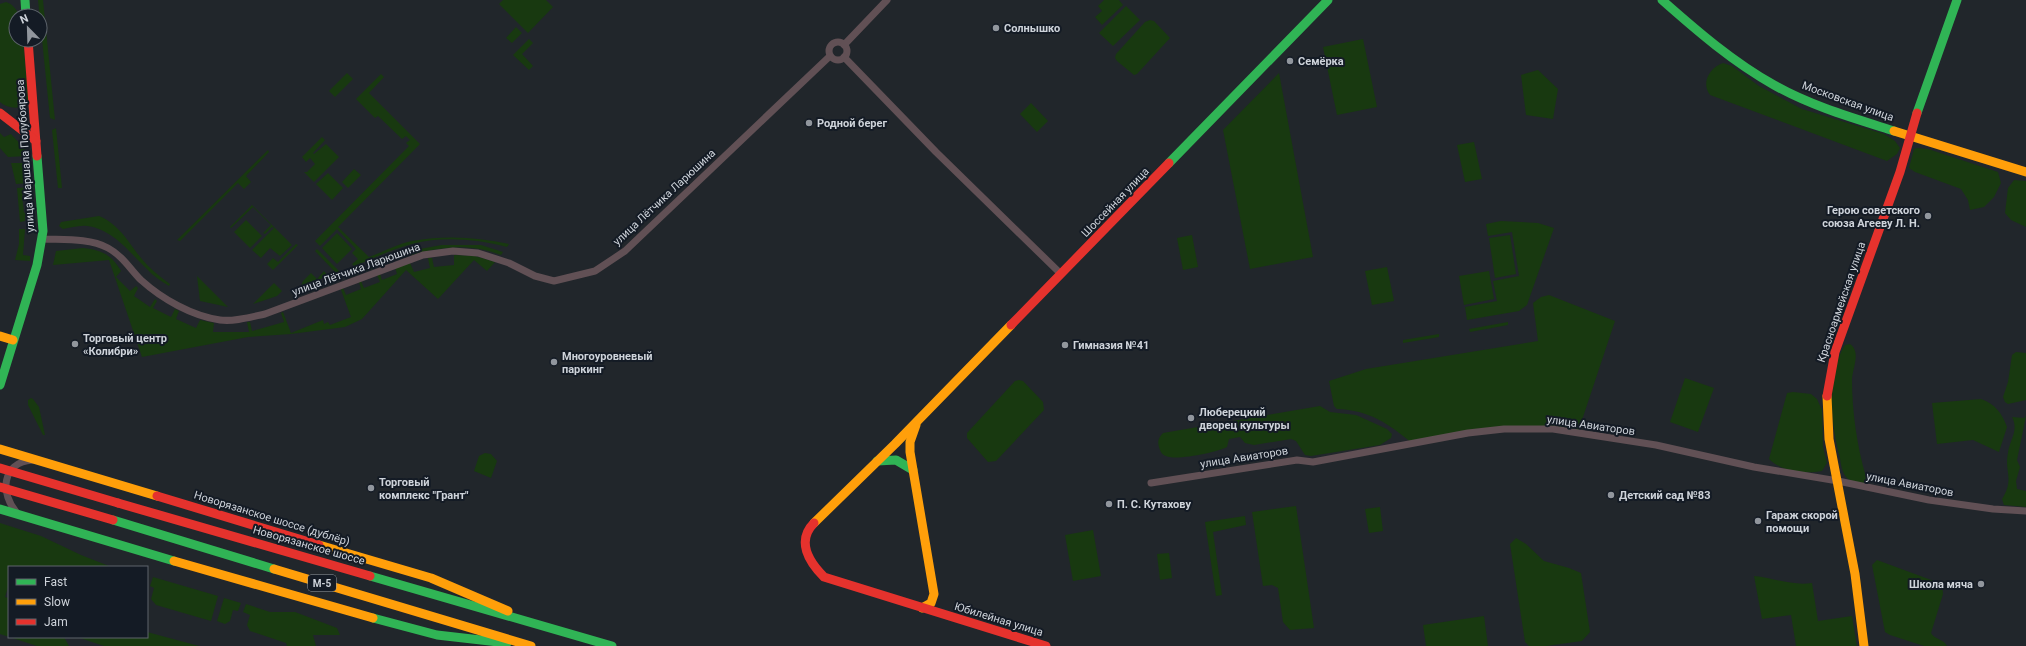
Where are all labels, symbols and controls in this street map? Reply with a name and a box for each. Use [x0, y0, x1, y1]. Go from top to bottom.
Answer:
north arrow [8, 8, 48, 48]
text: N [18, 12, 31, 27]
place label: Солнышко [1004, 22, 1060, 35]
marker: Солнышко [991, 23, 1001, 33]
place label: Семёрка [1298, 55, 1344, 68]
marker: Семёрка [1285, 56, 1295, 66]
street label: улица Маршала Полубоярова [14, 79, 37, 233]
street label: Московская улица [1800, 79, 1895, 124]
place label: Родной берег [817, 117, 887, 130]
marker: Родной берег [804, 118, 814, 128]
street label: улица Лётчика Ларюшина [610, 146, 718, 248]
street label: Шоссейная улица [1079, 165, 1152, 240]
place label: Герою советского союза Агееву Л. Н. [1822, 204, 1920, 230]
marker: Герою советского союза Агееву Л. Н. [1923, 211, 1933, 221]
street label: улица Лётчика Ларюшина [290, 240, 422, 299]
street label: Красноармейская улица [1815, 240, 1868, 364]
place label: Торговый центр «Колибри» [83, 332, 167, 358]
marker: Торговый центр «Колибри» [70, 339, 80, 349]
place label: Гимназия №41 [1073, 339, 1149, 352]
marker: Гимназия №41 [1060, 340, 1070, 350]
place label: Многоуровневый паркинг [562, 350, 653, 376]
marker: Многоуровневый паркинг [549, 357, 559, 367]
place label: Люберецкий дворец культуры [1199, 406, 1290, 432]
marker: Люберецкий дворец культуры [1186, 413, 1196, 423]
street label: улица Авиаторов [1546, 413, 1636, 438]
street label: улица Авиаторов [1199, 444, 1289, 471]
street label: улица Авиаторов [1865, 470, 1955, 499]
place label: Торговый комплекс "Грант" [379, 476, 469, 502]
marker: Торговый комплекс "Грант" [366, 483, 376, 493]
street label: Новорязанское шоссе (дублёр) [192, 488, 352, 548]
place label: Детский сад №83 [1619, 489, 1711, 502]
marker: Детский сад №83 [1606, 490, 1616, 500]
place label: П. С. Кутахову [1117, 498, 1191, 511]
marker: П. С. Кутахову [1104, 499, 1114, 509]
place label: Гараж скорой помощи [1766, 509, 1838, 535]
marker: Гараж скорой помощи [1753, 516, 1763, 526]
street label: Новорязанское шоссе [252, 523, 366, 567]
legend [8, 566, 148, 638]
text: Fast [44, 575, 67, 589]
road number: М-5 [308, 575, 336, 591]
place label: Школа мяча [1909, 578, 1973, 591]
marker: Школа мяча [1976, 579, 1986, 589]
text: Slow [44, 595, 70, 609]
street label: Юбилейная улица [953, 600, 1045, 639]
text: Jam [44, 615, 68, 629]

